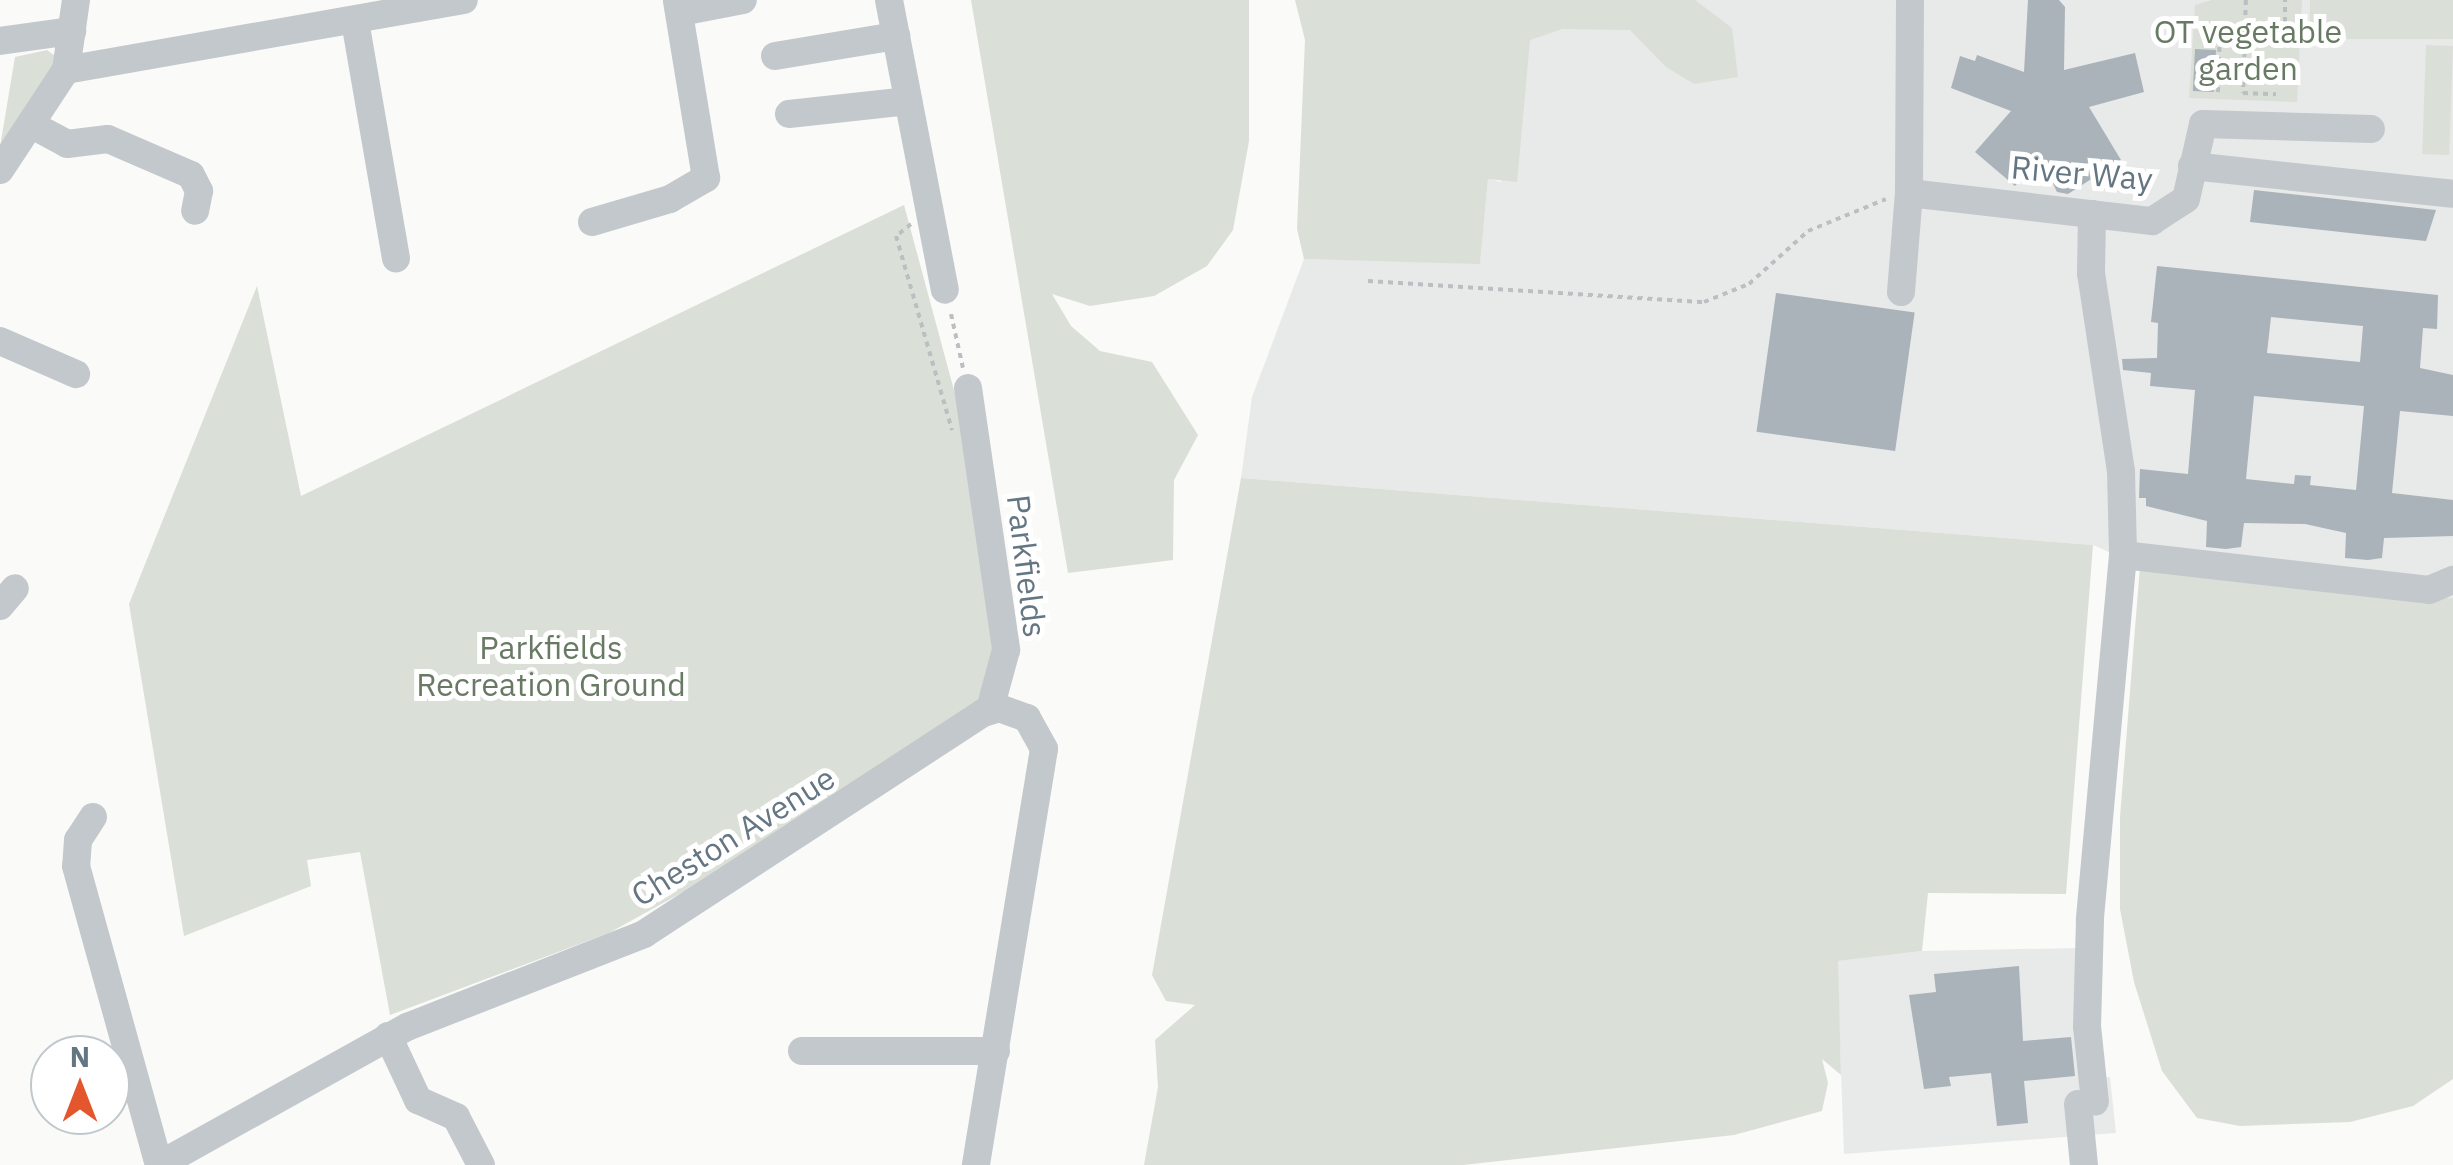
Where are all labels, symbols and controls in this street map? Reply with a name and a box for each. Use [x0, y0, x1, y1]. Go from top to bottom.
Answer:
park label: OT vegetable garden [2154, 13, 2342, 88]
street label: River Way [2010, 148, 2154, 198]
street label: Parkfields [999, 493, 1055, 639]
park label: Parkfields Recreation Ground [416, 629, 686, 704]
street label: Cheston Avenue [624, 758, 842, 914]
north arrow [30, 1035, 130, 1135]
text: N [70, 1038, 90, 1075]

